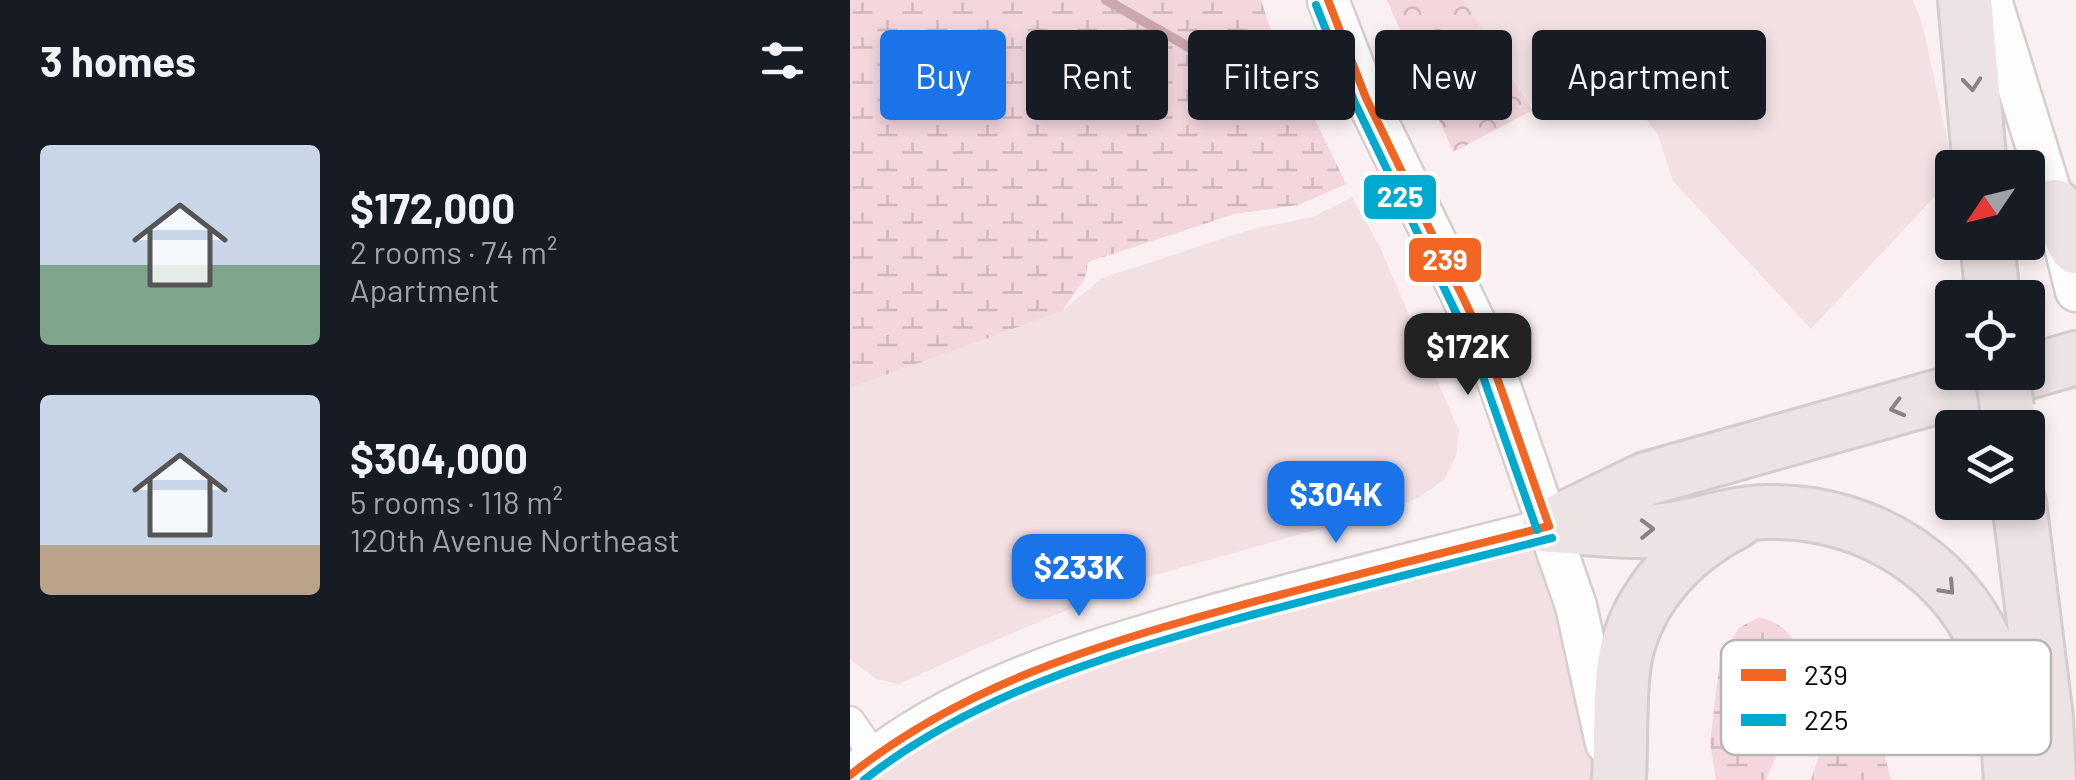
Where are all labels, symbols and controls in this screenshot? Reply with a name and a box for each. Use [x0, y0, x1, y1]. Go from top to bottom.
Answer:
chip: Buy [880, 30, 1006, 120]
chip: Rent [1026, 30, 1168, 120]
chip: Filters [1188, 30, 1355, 120]
chip: New [1375, 30, 1512, 120]
chip: Apartment [1532, 30, 1766, 120]
icon: filters [755, 33, 810, 88]
text: 3 homes [40, 35, 196, 85]
one-way arrow [1961, 76, 1982, 92]
north arrow [1935, 150, 2045, 260]
map controls [1935, 150, 2045, 520]
line badge: 225 [1362, 173, 1438, 221]
text: 225 [1377, 179, 1423, 213]
text: $172,000 [350, 182, 515, 232]
icon: home [120, 185, 240, 305]
text: 2 rooms · 74 m² [350, 232, 557, 270]
line badge: 239 [1407, 236, 1483, 284]
text: 239 [1422, 242, 1468, 276]
text: Apartment [350, 270, 499, 308]
button: locate [1935, 280, 2045, 390]
pin: $172K [1398, 313, 1538, 398]
text: $172K [1426, 326, 1510, 364]
one-way arrow [1889, 396, 1906, 417]
button: layers [1935, 410, 2045, 520]
text: $304,000 [350, 432, 528, 482]
icon: home [120, 435, 240, 555]
pin: $304K [1266, 461, 1406, 546]
text: $304K [1289, 474, 1383, 512]
text: 5 rooms · 118 m² [350, 482, 563, 520]
one-way arrow [1640, 518, 1655, 540]
text: 120th Avenue Northeast [350, 520, 680, 558]
pin: $233K [1009, 534, 1149, 619]
text: $233K [1034, 547, 1124, 585]
one-way arrow [1936, 576, 1954, 594]
legend [1721, 640, 2051, 755]
text: 239 [1804, 657, 1848, 691]
text: 225 [1804, 702, 1848, 736]

